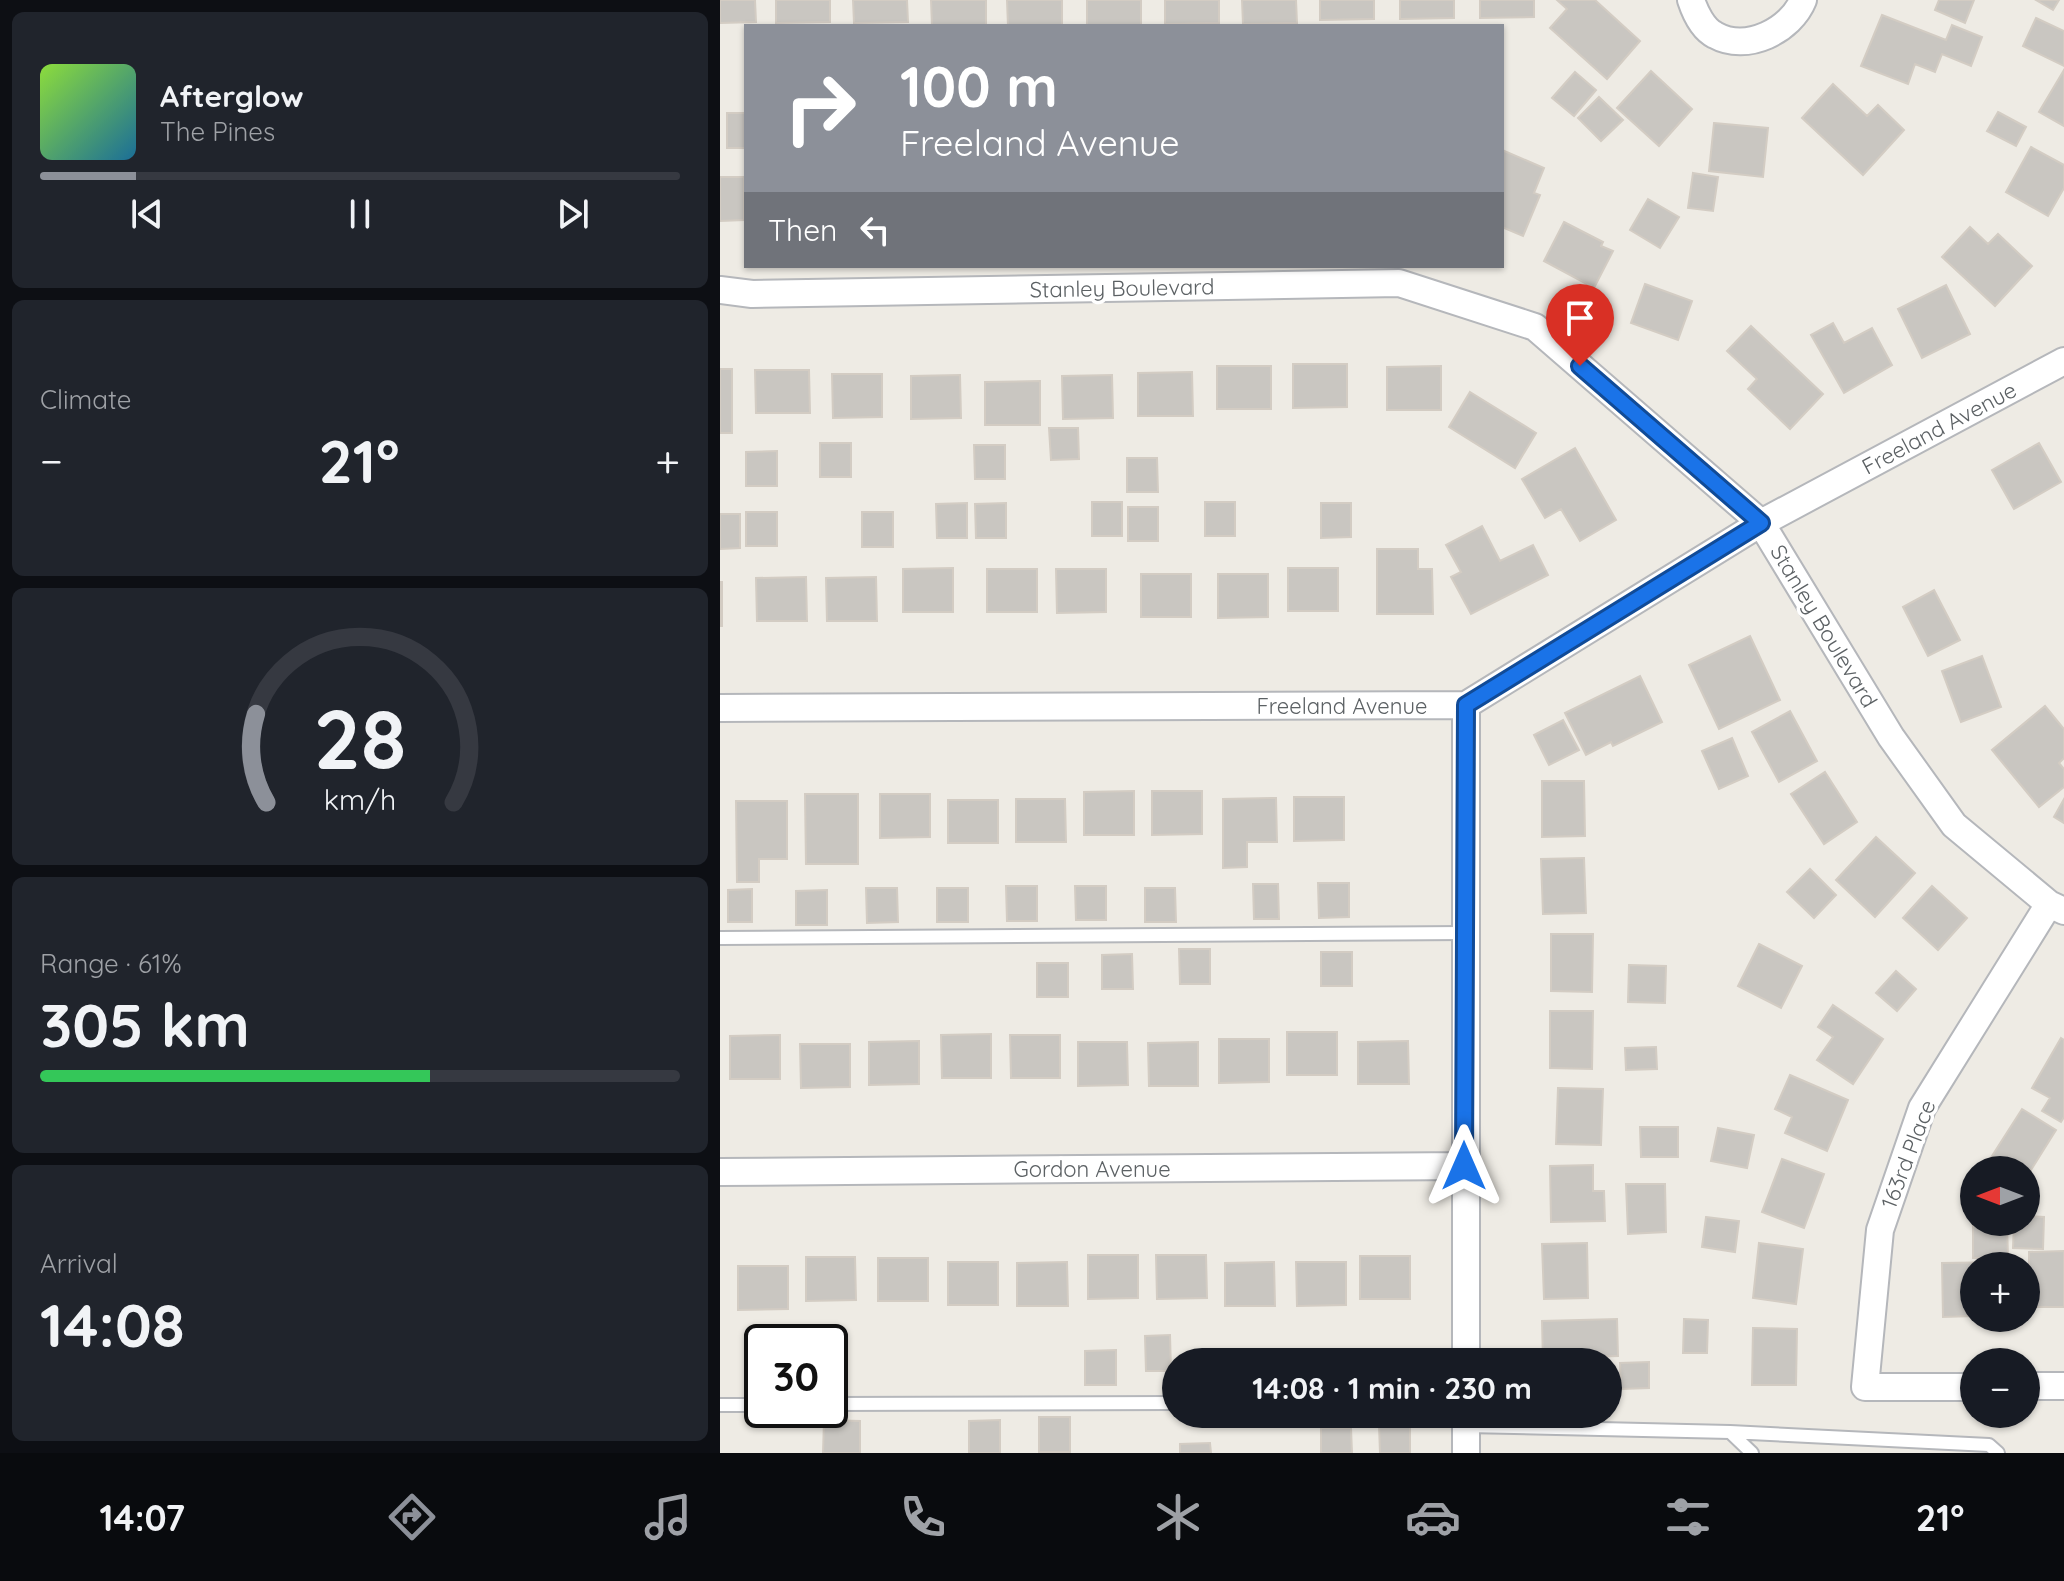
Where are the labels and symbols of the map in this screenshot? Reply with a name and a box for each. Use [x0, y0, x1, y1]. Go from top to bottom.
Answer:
street label: Stanley Boulevard [1029, 272, 1215, 304]
pin [1546, 284, 1614, 366]
street label: Freeland Avenue [1857, 376, 2021, 480]
street label: Stanley Boulevard [1764, 539, 1884, 713]
street label: Freeland Avenue [1257, 692, 1427, 720]
street label: 163rd Place [1874, 1096, 1942, 1212]
position arrow [1422, 1124, 1506, 1208]
street label: Gordon Avenue [1013, 1155, 1171, 1183]
north arrow [1960, 1156, 2040, 1236]
speed limit sign: 30 [744, 1324, 848, 1428]

